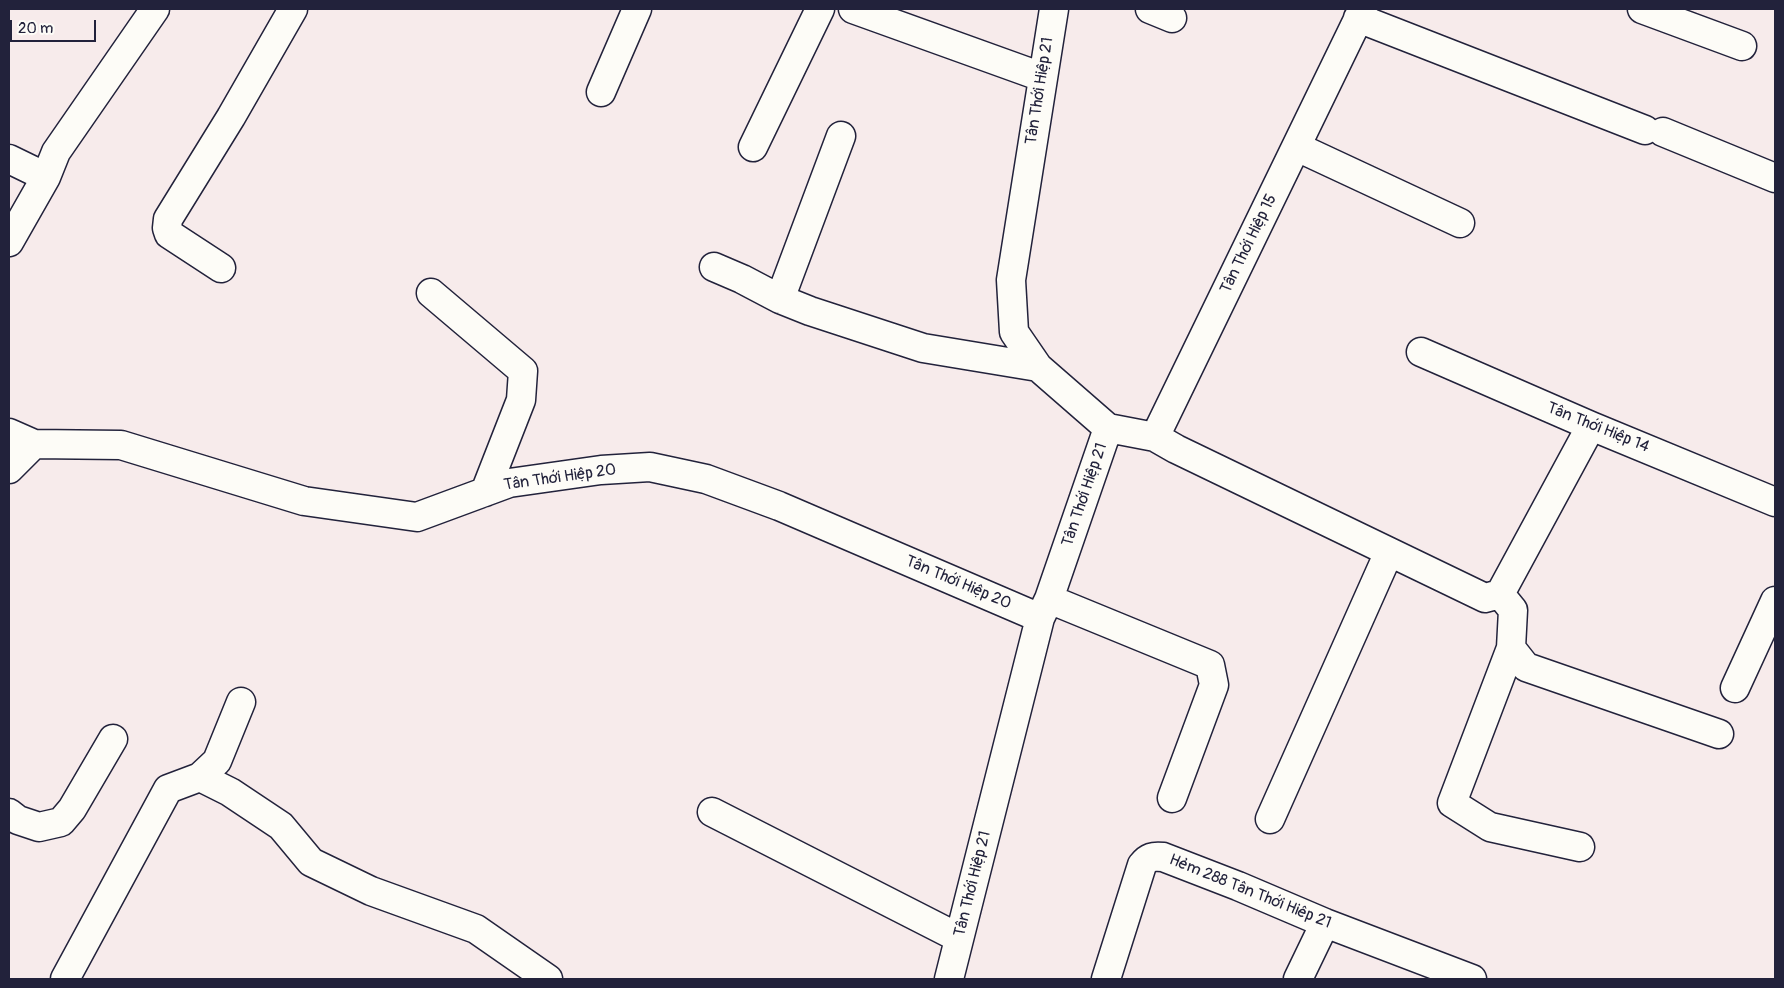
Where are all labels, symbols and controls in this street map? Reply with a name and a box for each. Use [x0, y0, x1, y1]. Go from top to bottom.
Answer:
scale bar [12, 10, 99, 42]
text: 20 m [18, 19, 53, 38]
street label: Tân Thới Hiệp 21 [1022, 36, 1058, 146]
street label: Tân Thới Hiệp 15 [1217, 191, 1281, 297]
street label: Tân Thới Hiệp 14 [1544, 399, 1652, 457]
street label: Tân Thới Hiệp 21 [1058, 441, 1112, 549]
street label: Tân Thới Hiệp 20 [503, 461, 617, 495]
street label: Tân Thới Hiệp 20 [902, 552, 1014, 614]
street label: Tân Thới Hiệp 21 [951, 829, 995, 939]
street label: Hẻm 288 Tân Thới Hiêp 21 [1166, 851, 1334, 933]

